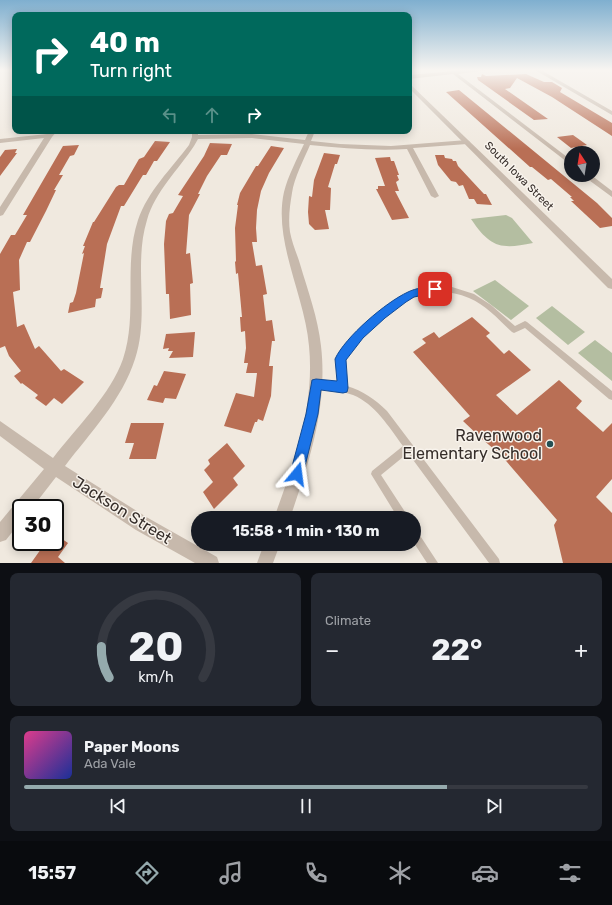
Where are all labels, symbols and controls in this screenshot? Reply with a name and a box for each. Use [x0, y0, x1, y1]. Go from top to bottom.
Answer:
text: 40 m [90, 26, 160, 59]
icon: right [24, 28, 76, 80]
text: Turn right [90, 60, 172, 82]
icon: left [159, 104, 181, 126]
icon: ahead [201, 104, 223, 126]
icon: right [243, 104, 265, 126]
street label: South Iowa Street [482, 139, 557, 214]
north arrow [564, 146, 600, 182]
map controls [564, 146, 600, 182]
pin [418, 272, 452, 306]
icon: arrive [424, 278, 446, 300]
place label: Ravenwood Elementary School [402, 426, 542, 463]
marker: Ravenwood Elementary School [545, 439, 555, 449]
position arrow [276, 453, 318, 495]
street label: Jackson Street [69, 472, 175, 548]
speed limit sign: 30 [12, 499, 64, 551]
text: 15:58 · 1 min · 130 m [233, 522, 379, 540]
text: Climate [325, 613, 371, 628]
text: 20 [128, 621, 183, 670]
text: 22° [431, 632, 482, 668]
text: − [325, 637, 339, 664]
text: + [574, 637, 588, 664]
text: km/h [138, 668, 173, 685]
text: Paper Moons [84, 738, 180, 756]
text: Ada Vale [84, 756, 136, 771]
icon: previous [107, 795, 129, 817]
icon: pause [295, 795, 317, 817]
icon: next [483, 795, 505, 817]
icon: directions [133, 859, 161, 887]
icon: music [217, 859, 245, 887]
icon: phone [302, 859, 330, 887]
icon: climate [386, 859, 414, 887]
icon: car [471, 859, 499, 887]
icon: filters [556, 859, 584, 887]
text: 15:57 [28, 862, 76, 884]

